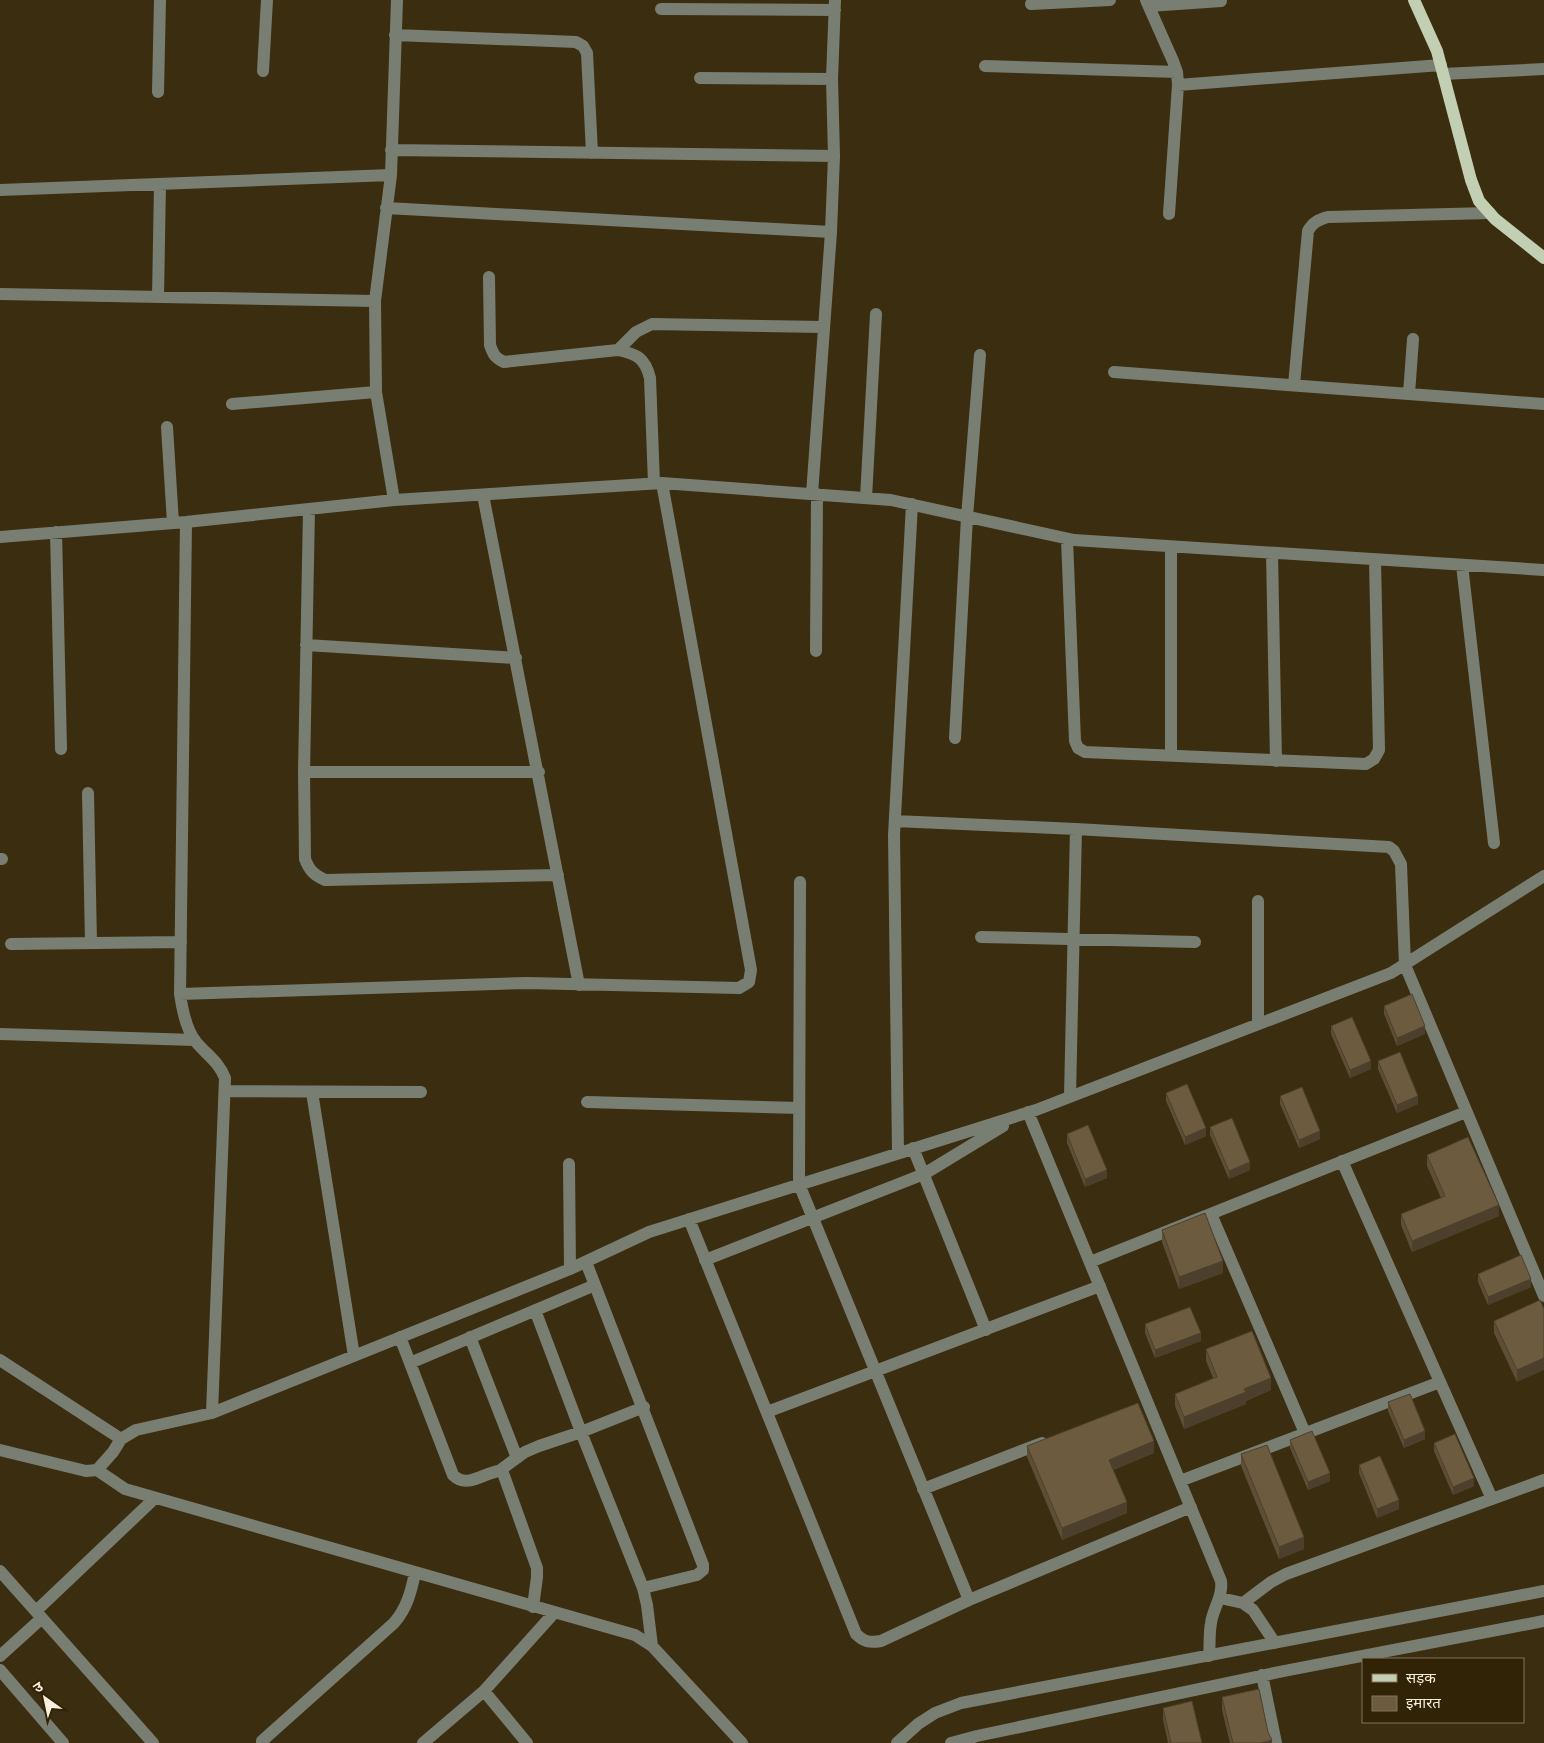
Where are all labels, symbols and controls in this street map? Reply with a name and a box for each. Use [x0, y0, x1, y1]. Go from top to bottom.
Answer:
legend [1362, 1658, 1524, 1723]
text: सड़क [1406, 1669, 1436, 1687]
north arrow [20, 1673, 70, 1723]
text: उ [30, 1678, 47, 1697]
text: इमारत [1406, 1694, 1441, 1712]

